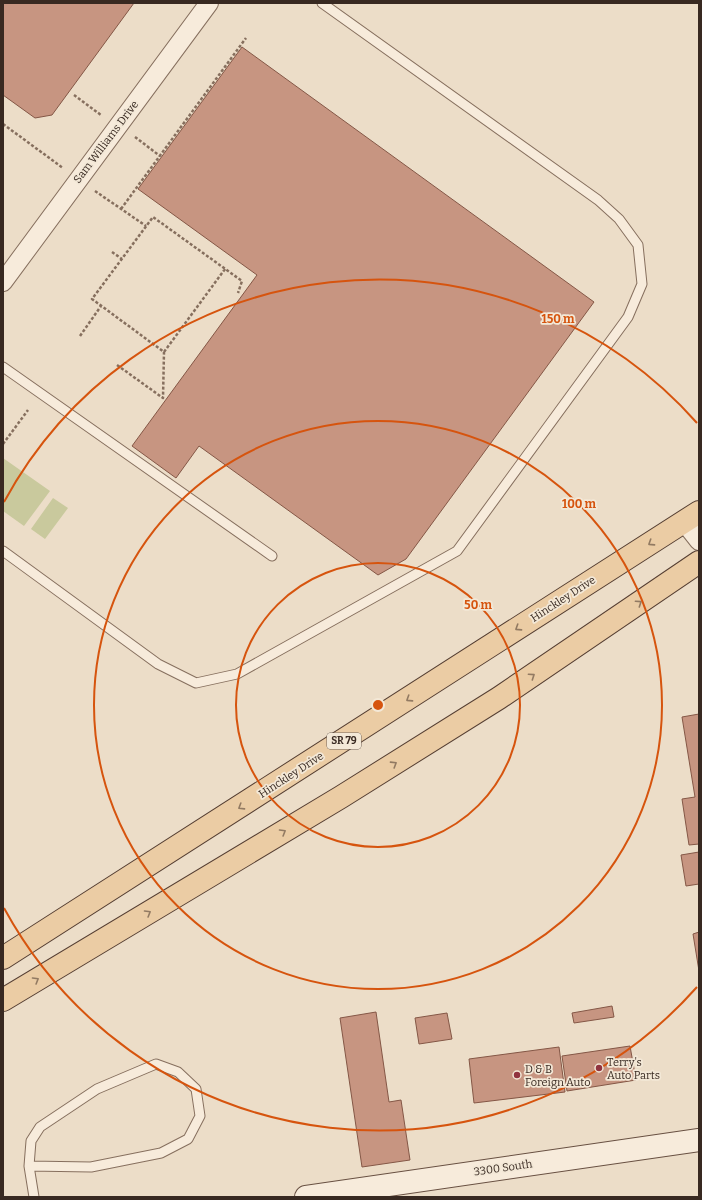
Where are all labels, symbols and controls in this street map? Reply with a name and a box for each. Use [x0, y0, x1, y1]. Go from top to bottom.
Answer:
street label: Sam Williams Drive [71, 98, 141, 186]
text: 150 m [542, 312, 575, 326]
text: 100 m [562, 497, 597, 511]
one-way arrow [648, 539, 655, 546]
street label: Hinckley Drive [528, 573, 598, 625]
text: 50 m [464, 598, 492, 612]
one-way arrow [635, 600, 642, 608]
one-way arrow [515, 624, 522, 631]
one-way arrow [527, 674, 534, 681]
one-way arrow [406, 694, 413, 701]
centre of rings [371, 698, 385, 712]
road number: SR 79 [327, 733, 361, 749]
street label: Hinckley Drive [256, 749, 326, 801]
one-way arrow [390, 761, 397, 768]
one-way arrow [238, 802, 245, 810]
one-way arrow [279, 829, 286, 836]
one-way arrow [144, 910, 151, 918]
one-way arrow [32, 977, 39, 985]
place label: Terry's Auto Parts [607, 1056, 660, 1082]
place label: D & B Foreign Auto [525, 1063, 591, 1089]
marker: Terry's Auto Parts [594, 1063, 604, 1073]
marker: D & B Foreign Auto [512, 1070, 522, 1080]
street label: 3300 South [473, 1157, 533, 1179]

